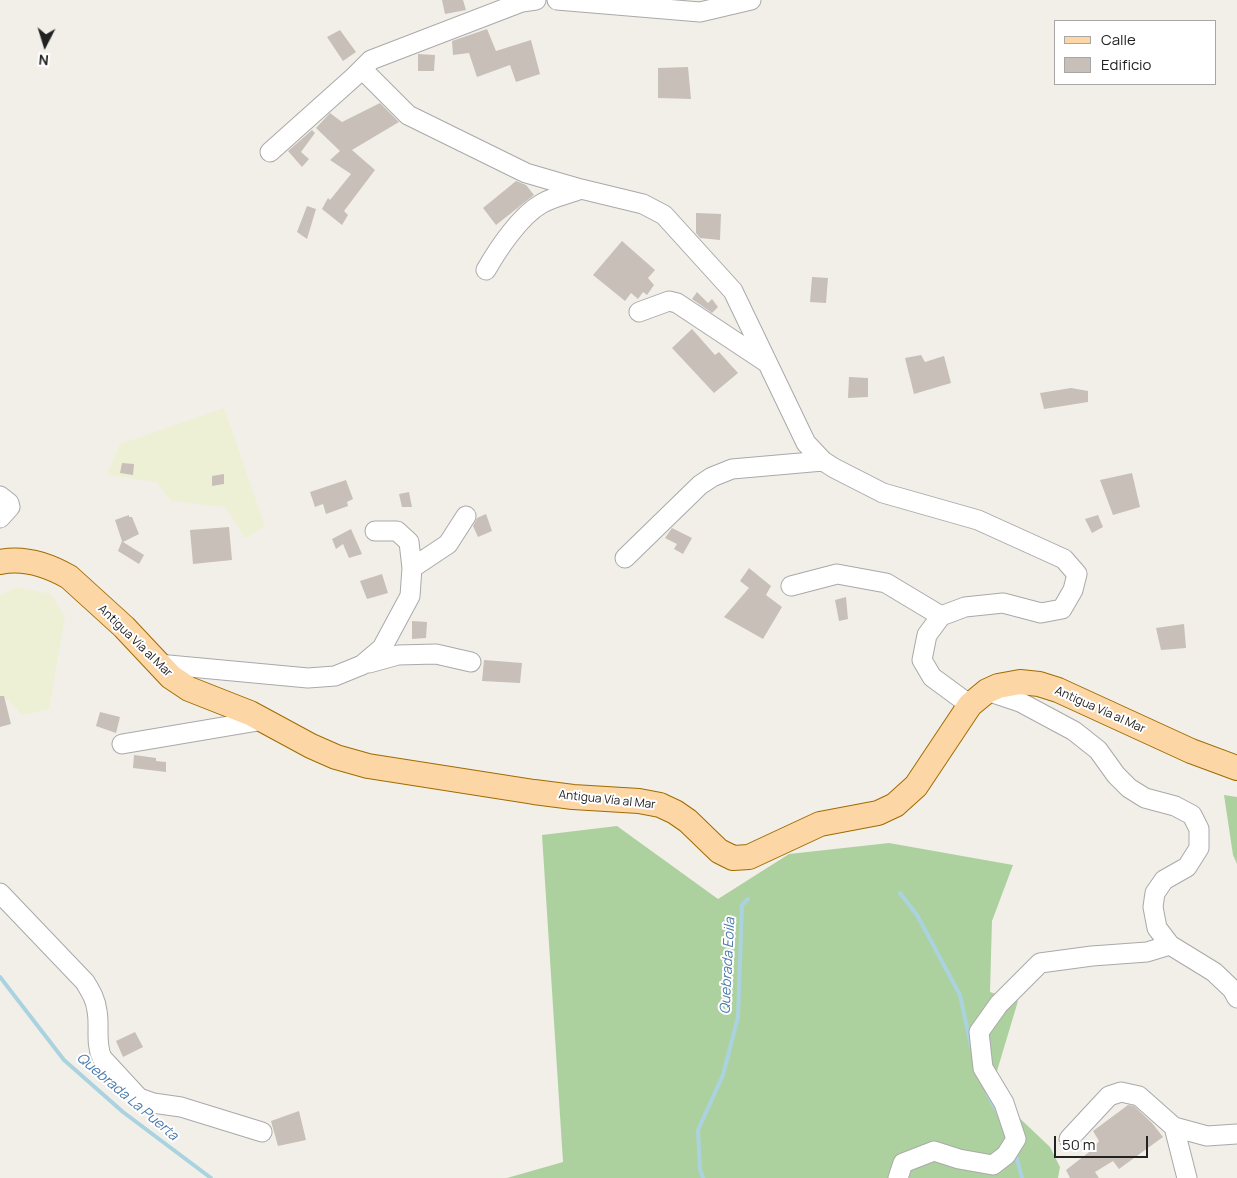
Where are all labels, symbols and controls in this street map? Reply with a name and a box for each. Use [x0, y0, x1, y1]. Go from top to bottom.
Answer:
north arrow [20, 20, 70, 70]
legend [1054, 20, 1217, 85]
text: Calle [1101, 29, 1136, 50]
text: N [38, 51, 49, 70]
text: Edificio [1101, 54, 1151, 75]
street label: Antigua Vía al Mar [95, 602, 175, 680]
street label: Antigua Vía al Mar [1053, 684, 1147, 736]
street label: Antigua Vía al Mar [558, 788, 656, 812]
water label: Quebrada Eoila [717, 917, 739, 1015]
water label: Quebrada La Puerta [73, 1050, 181, 1144]
scale bar [1057, 1126, 1151, 1158]
text: 50 m [1062, 1134, 1096, 1155]

